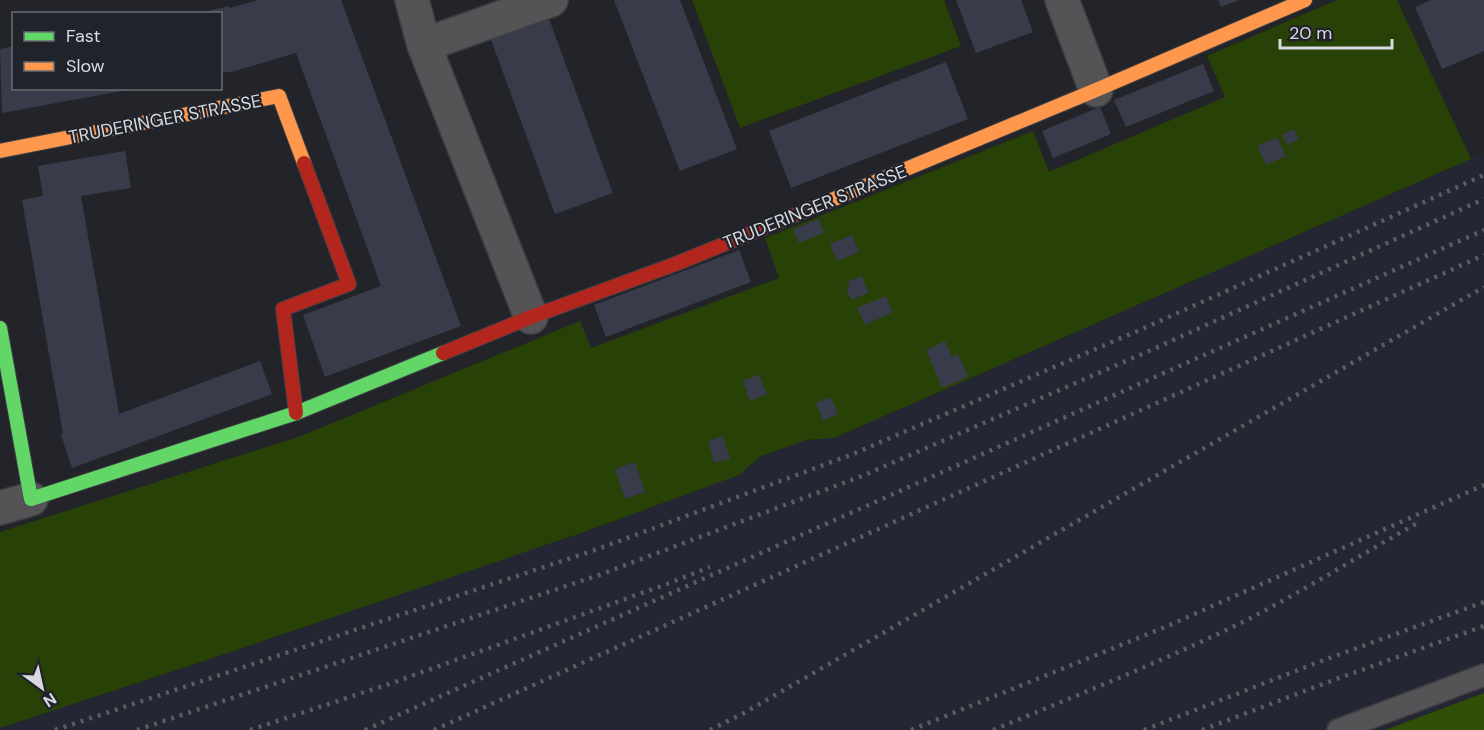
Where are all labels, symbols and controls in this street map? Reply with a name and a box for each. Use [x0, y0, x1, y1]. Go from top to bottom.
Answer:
legend [12, 12, 222, 90]
scale bar [1280, 12, 1392, 50]
text: 20 m [1289, 21, 1332, 45]
text: Fast [66, 24, 101, 48]
text: Slow [66, 54, 105, 78]
street label: TRUDERINGER STRASSE [67, 89, 263, 149]
street label: TRUDERINGER STRASSE [720, 159, 910, 255]
north arrow [12, 658, 72, 718]
text: N [39, 688, 61, 712]

